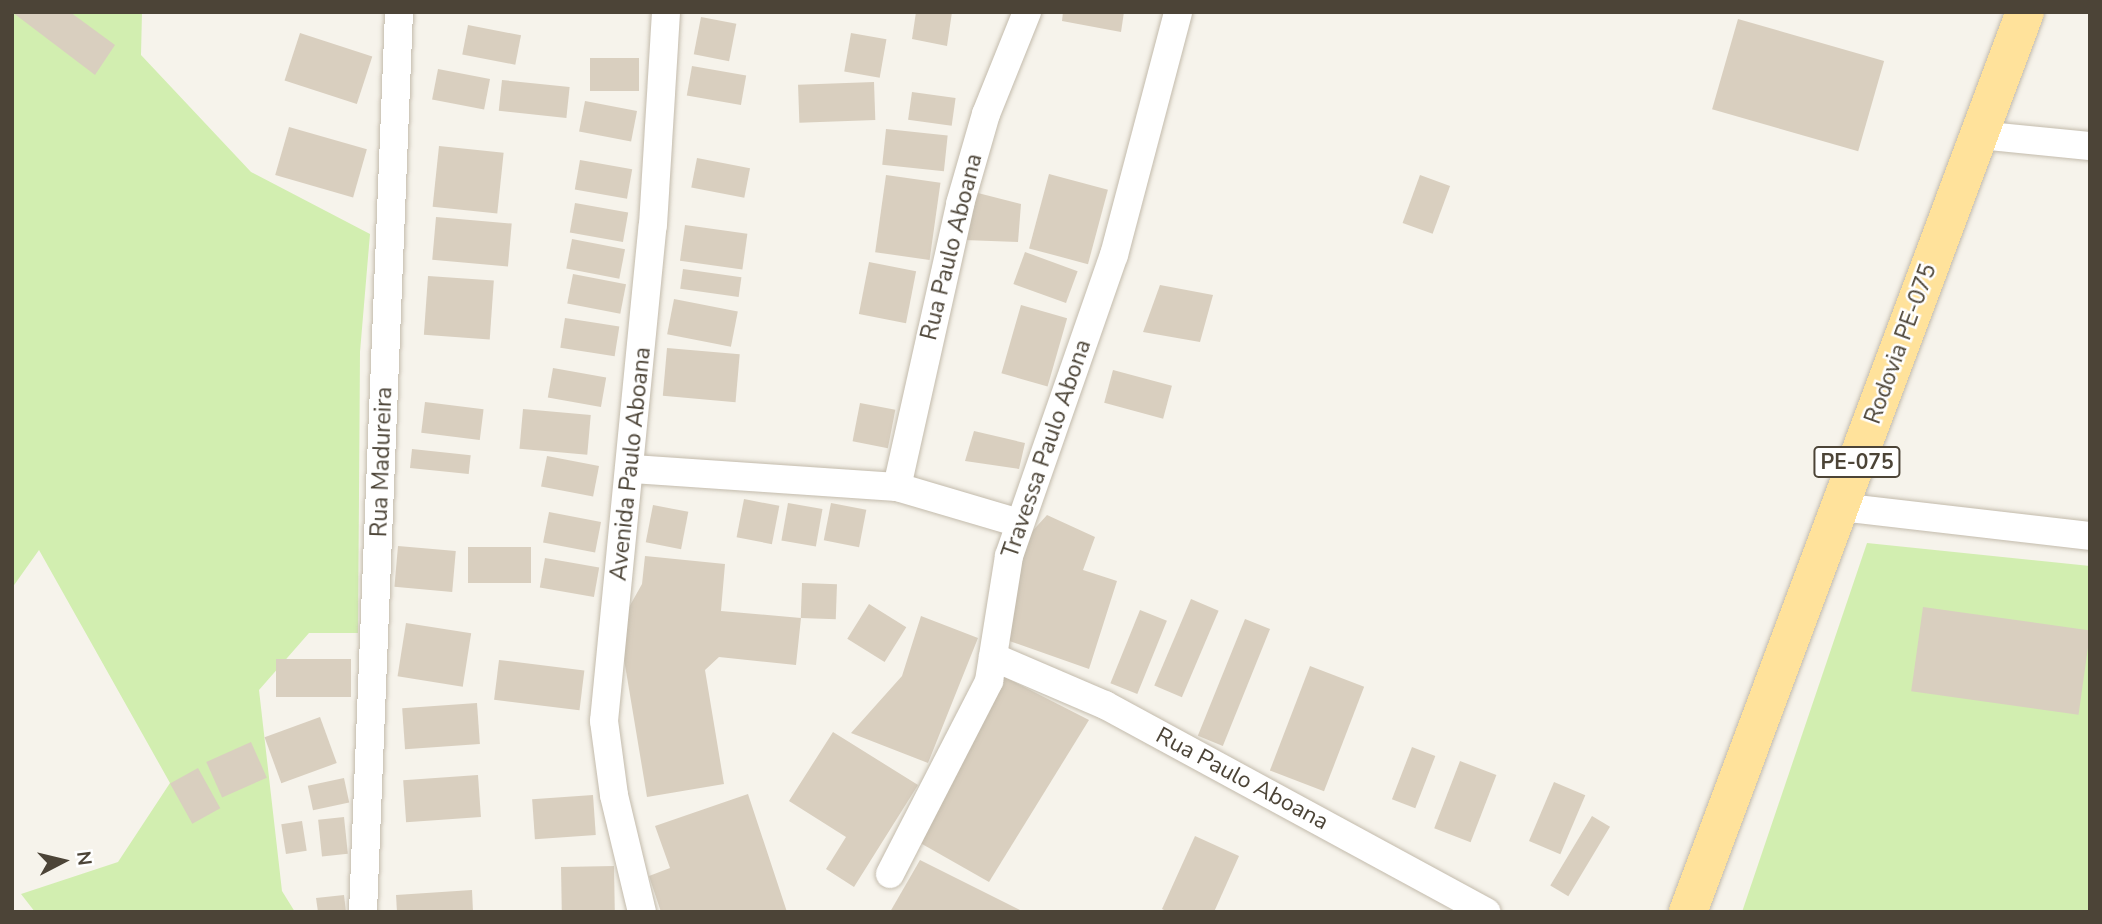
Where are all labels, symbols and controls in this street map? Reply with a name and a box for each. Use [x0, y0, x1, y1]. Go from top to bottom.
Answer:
street label: Rua Paulo Aboana [915, 151, 989, 343]
street label: Rodovia PE-075 [1859, 260, 1943, 428]
street label: Travessa Paulo Abona [997, 336, 1097, 562]
street label: Avenida Paulo Aboana [605, 346, 657, 582]
street label: Rua Madureira [366, 386, 398, 538]
road number: PE-075 [1813, 444, 1901, 480]
street label: Rua Paulo Aboana [1151, 722, 1333, 836]
north arrow [28, 826, 98, 896]
text: N [70, 850, 98, 867]

